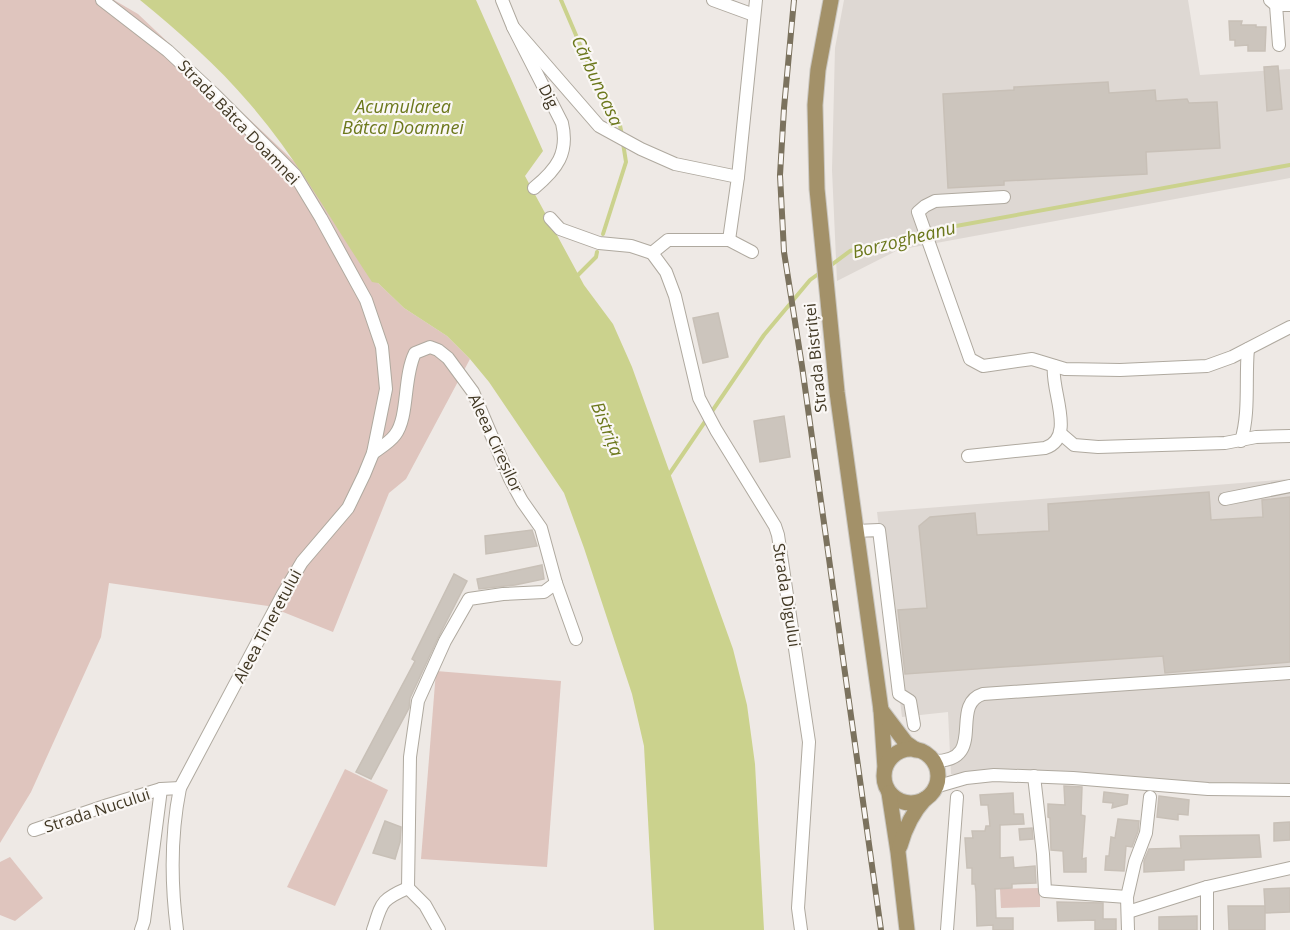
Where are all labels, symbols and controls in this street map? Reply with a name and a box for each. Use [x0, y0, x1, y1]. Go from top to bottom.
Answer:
water label: Cărbunoasa [566, 31, 629, 130]
street label: Strada Bâtca Doamnei [173, 55, 305, 189]
street label: Dig [534, 80, 564, 112]
water label: Acumularea Bâtca Doamnei [342, 94, 464, 139]
water label: Borzogheanu [850, 215, 958, 263]
street label: Strada Bistriței [798, 302, 832, 414]
street label: Aleea Cireșilor [463, 390, 529, 496]
water label: Bistrița [586, 398, 630, 459]
street label: Strada Digului [768, 542, 806, 648]
street label: Aleea Tineretului [228, 565, 306, 687]
street label: Strada Nucului [41, 783, 153, 837]

